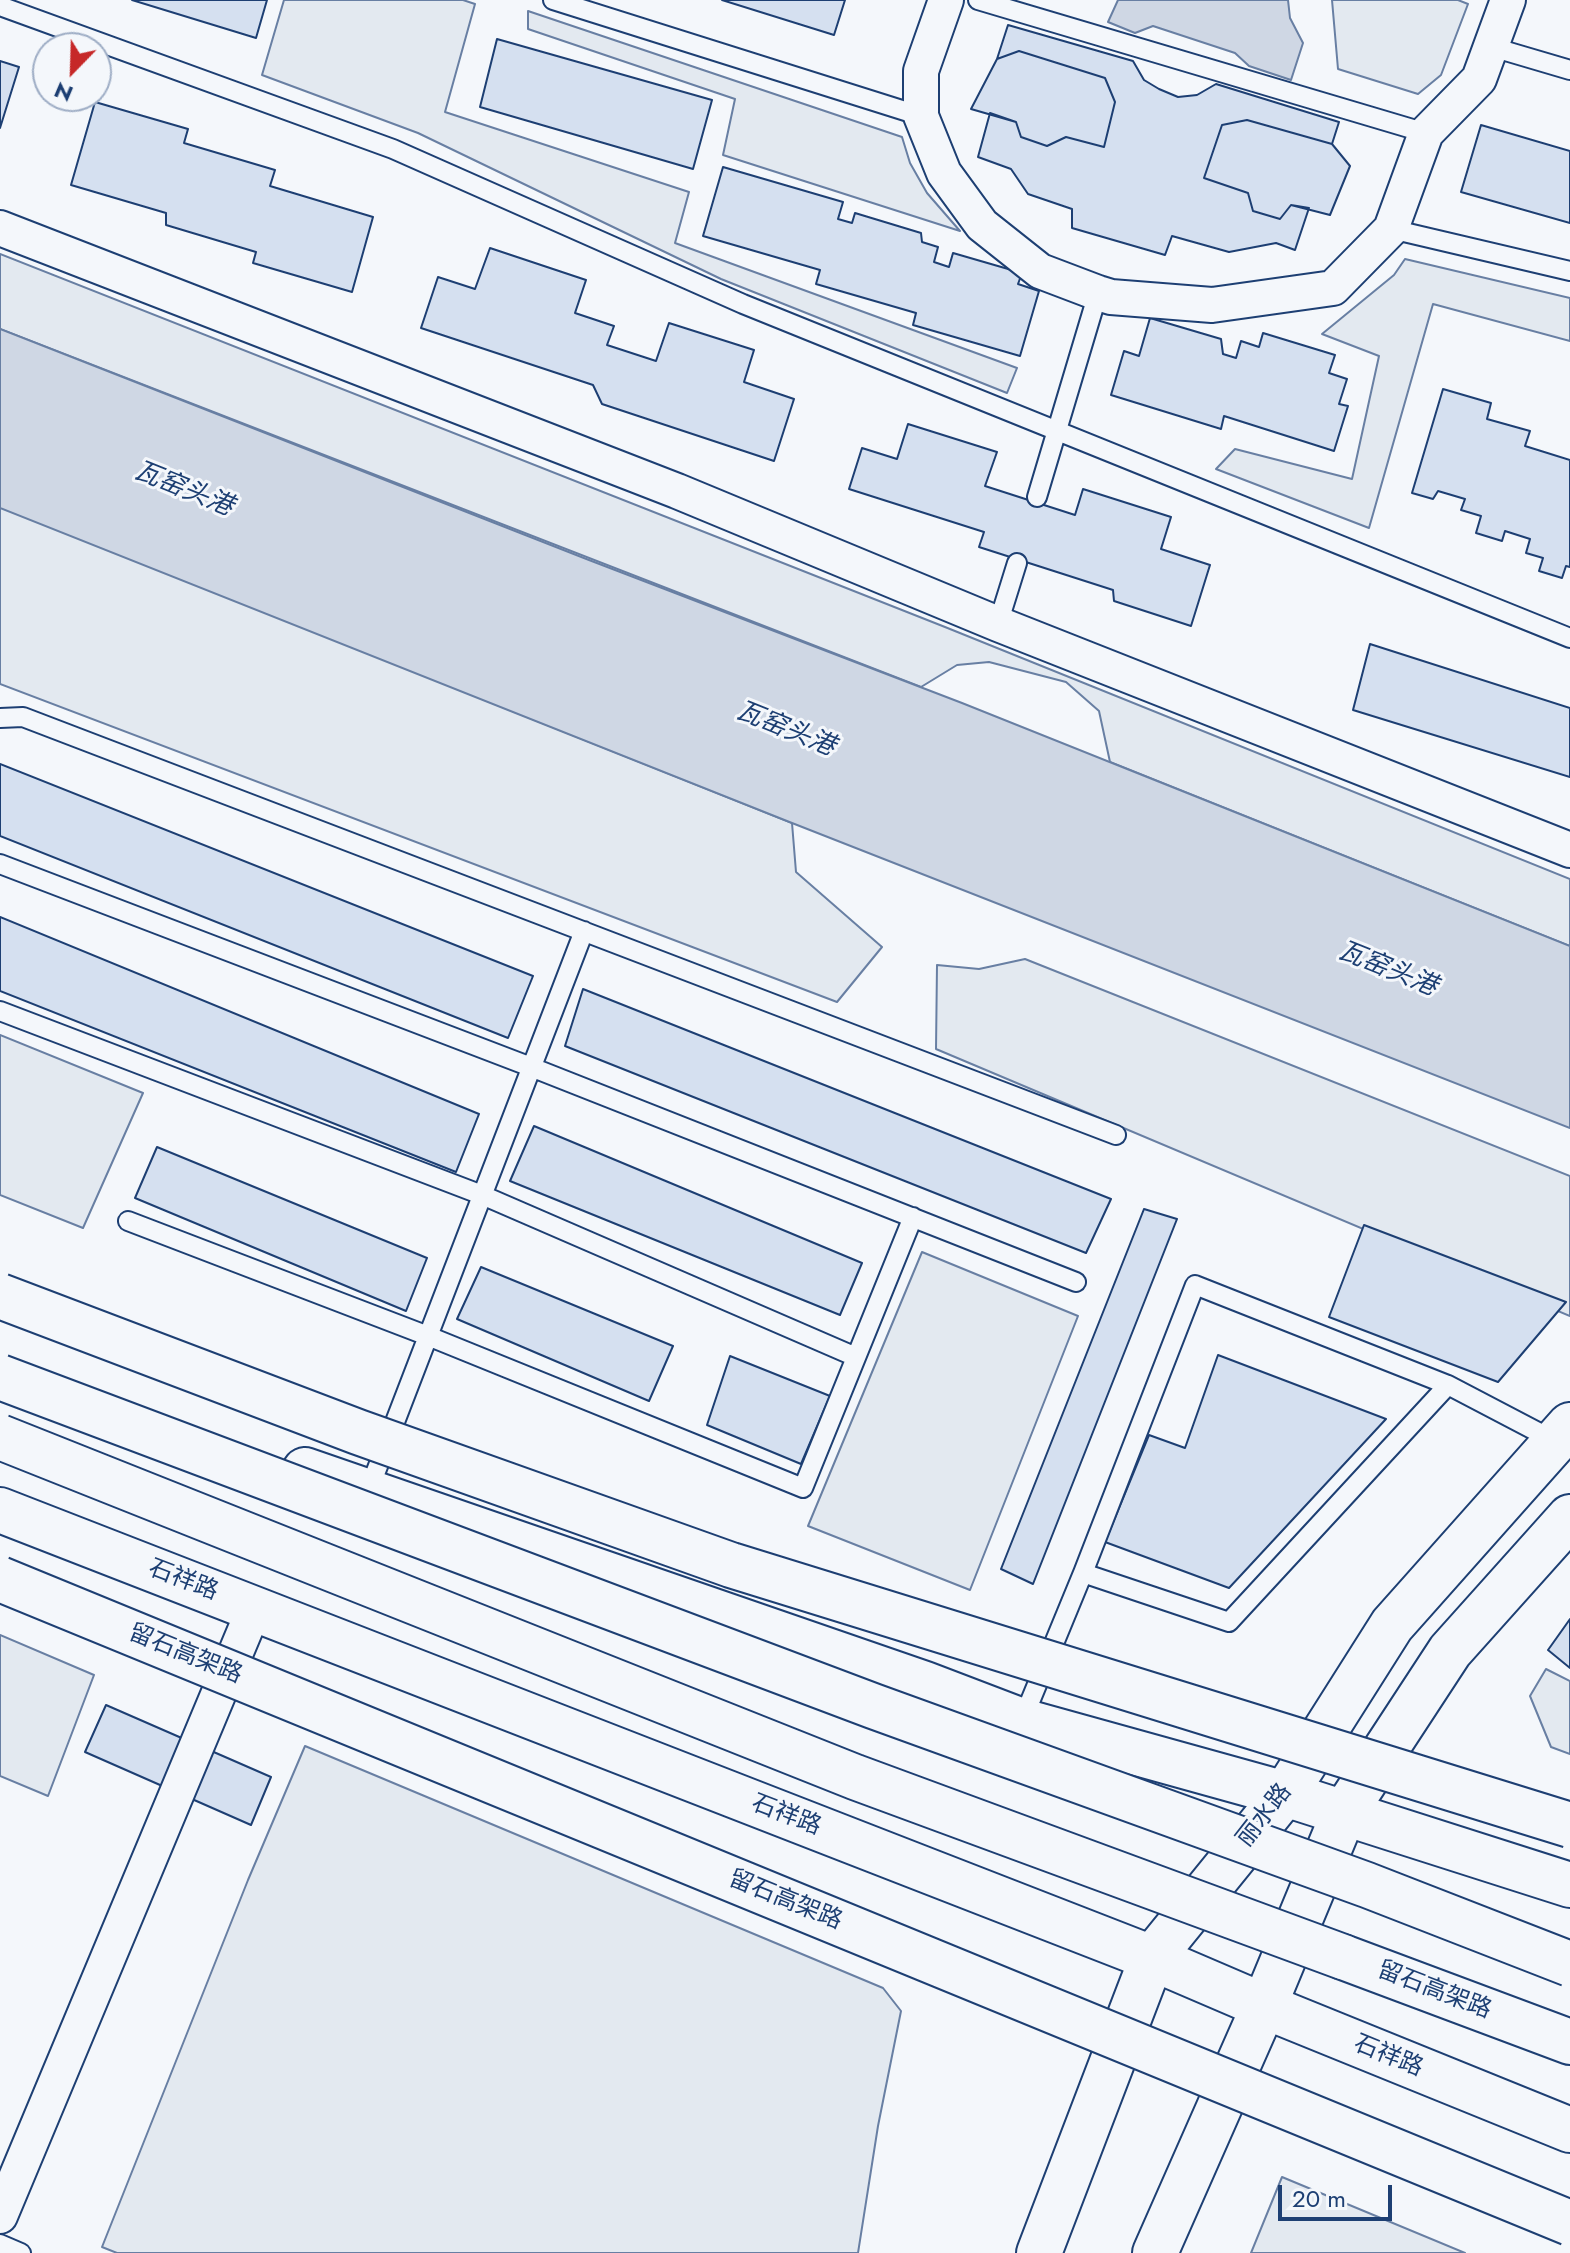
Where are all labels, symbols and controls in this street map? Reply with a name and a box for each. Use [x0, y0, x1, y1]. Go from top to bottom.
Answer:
north arrow [32, 32, 112, 112]
text: N [49, 74, 78, 110]
water label: 瓦窑头港 [129, 456, 237, 524]
water label: 瓦窑头港 [731, 696, 839, 764]
water label: 瓦窑头港 [1333, 936, 1441, 1004]
street label: 石祥路 [144, 1555, 222, 1607]
street label: 留石高架路 [124, 1619, 246, 1691]
street label: 丽水路 [1231, 1779, 1299, 1853]
street label: 石祥路 [747, 1790, 825, 1842]
street label: 留石高架路 [724, 1865, 846, 1937]
street label: 留石高架路 [1373, 1956, 1495, 2026]
street label: 石祥路 [1349, 2030, 1427, 2084]
scale bar [1282, 2169, 1396, 2219]
text: 20 m [1292, 2181, 1346, 2216]

